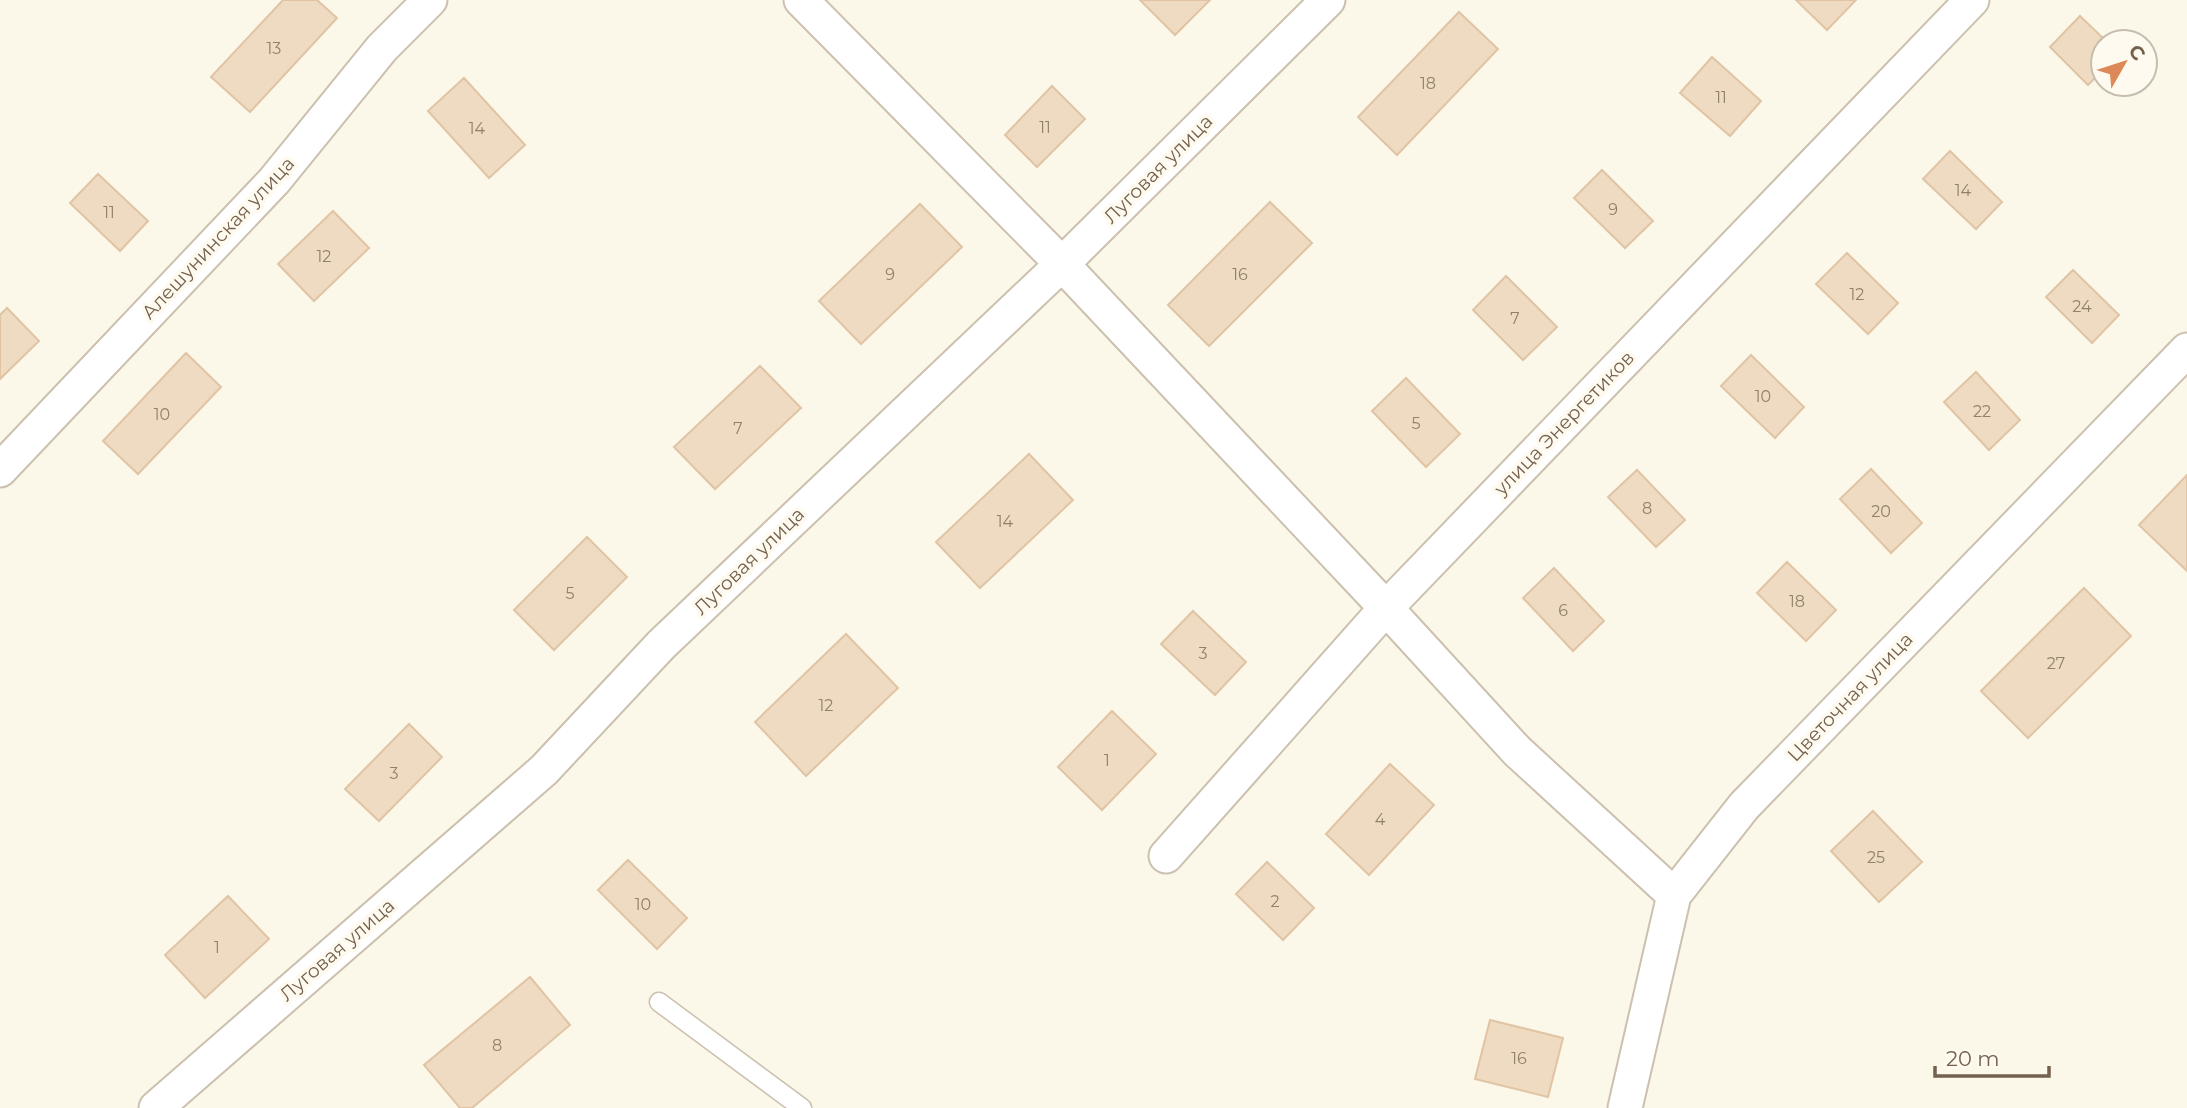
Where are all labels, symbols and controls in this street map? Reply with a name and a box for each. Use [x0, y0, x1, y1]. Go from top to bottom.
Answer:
north arrow [2089, 28, 2159, 98]
house number: 13 [267, 39, 281, 58]
text: С [2124, 40, 2150, 65]
house number: 18 [1420, 74, 1436, 93]
house number: 11 [1715, 88, 1727, 107]
street label: Луговая улица [1099, 110, 1217, 228]
house number: 11 [1039, 118, 1051, 137]
house number: 14 [469, 119, 486, 138]
street label: Алешунинская улица [137, 152, 299, 324]
house number: 14 [1955, 181, 1972, 200]
house number: 9 [1608, 200, 1618, 219]
house number: 11 [103, 203, 115, 222]
house number: 12 [317, 247, 331, 266]
house number: 9 [885, 265, 895, 284]
house number: 16 [1232, 265, 1248, 284]
house number: 12 [1850, 285, 1864, 304]
house number: 24 [2072, 297, 2092, 316]
house number: 7 [1510, 309, 1520, 328]
street label: улица Энергетиков [1488, 346, 1639, 501]
house number: 10 [1755, 387, 1771, 406]
house number: 22 [1973, 402, 1991, 421]
house number: 10 [154, 405, 170, 424]
house number: 5 [1411, 414, 1421, 433]
house number: 7 [733, 419, 743, 438]
house number: 8 [1642, 499, 1652, 518]
street label: Луговая улица [689, 502, 809, 620]
house number: 20 [1871, 502, 1891, 521]
house number: 14 [997, 512, 1014, 531]
house number: 5 [565, 584, 575, 603]
house number: 18 [1789, 592, 1805, 611]
house number: 6 [1558, 601, 1568, 620]
street label: Цветочная улица [1783, 628, 1917, 766]
house number: 3 [1198, 644, 1208, 663]
house number: 27 [2047, 654, 2065, 673]
house number: 12 [819, 696, 833, 715]
house number: 1 [1104, 751, 1110, 770]
house number: 3 [389, 764, 399, 783]
house number: 4 [1375, 810, 1386, 829]
house number: 25 [1867, 848, 1885, 867]
house number: 2 [1270, 892, 1280, 911]
street label: Луговая улица [275, 894, 399, 1006]
house number: 10 [635, 895, 651, 914]
house number: 1 [214, 938, 220, 957]
scale bar [1935, 1034, 2049, 1078]
house number: 8 [492, 1036, 502, 1055]
text: 20 m [1946, 1046, 2000, 1071]
house number: 16 [1511, 1049, 1527, 1068]

